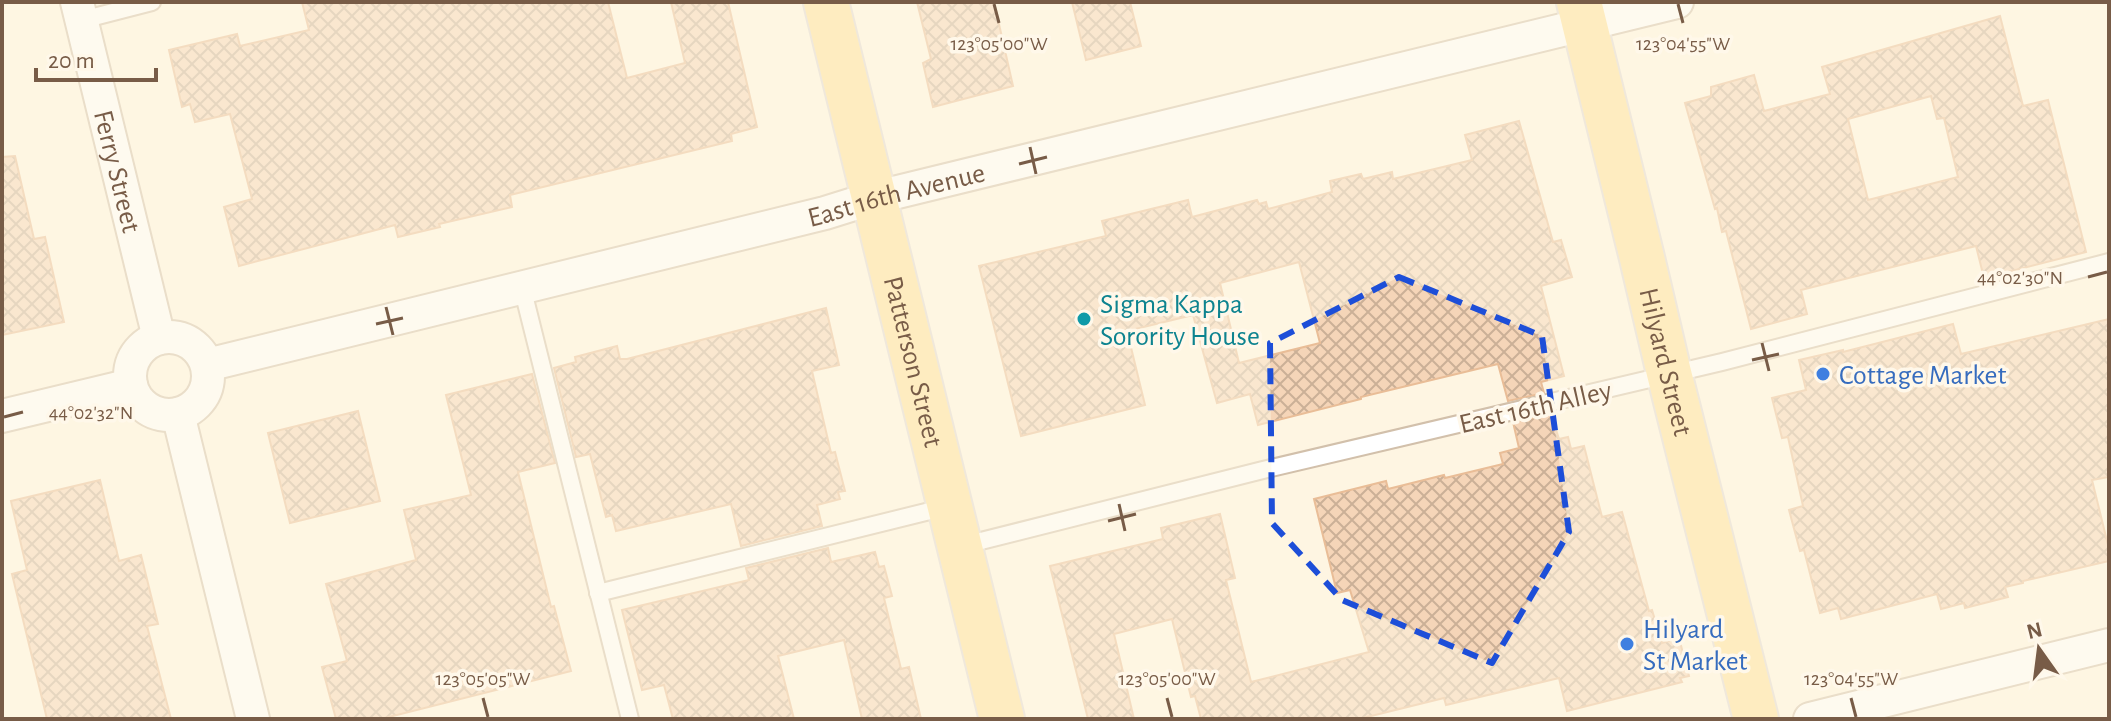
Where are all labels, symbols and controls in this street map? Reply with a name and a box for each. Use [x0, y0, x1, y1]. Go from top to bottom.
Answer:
scale bar [36, 32, 156, 82]
text: 123°05'00"W [950, 34, 1048, 54]
text: 123°04'55"W [1636, 34, 1730, 54]
text: 20 m [48, 49, 95, 73]
street label: Ferry Street [88, 107, 145, 236]
street label: East 16th Avenue [805, 159, 988, 233]
text: 44°02'30"N [1977, 268, 2063, 288]
street label: Patterson Street [878, 273, 947, 450]
street label: Hilyard Street [1633, 285, 1696, 439]
place label: Sigma Kappa Sorority House [1100, 291, 1260, 351]
marker: Sigma Kappa Sorority House [1075, 310, 1093, 328]
place label: Cottage Market [1839, 362, 2006, 390]
marker: Cottage Market [1814, 365, 1832, 383]
street label: East 16th Alley [1457, 377, 1614, 439]
text: 44°02'32"N [49, 403, 133, 423]
north arrow [1999, 609, 2079, 689]
place label: Hilyard St Market [1643, 616, 1748, 676]
text: N [2024, 618, 2044, 643]
marker: Hilyard St Market [1618, 635, 1636, 653]
text: 123°05'05"W [436, 669, 531, 689]
text: 123°05'00"W [1118, 669, 1216, 689]
text: 123°04'55"W [1804, 669, 1898, 689]

